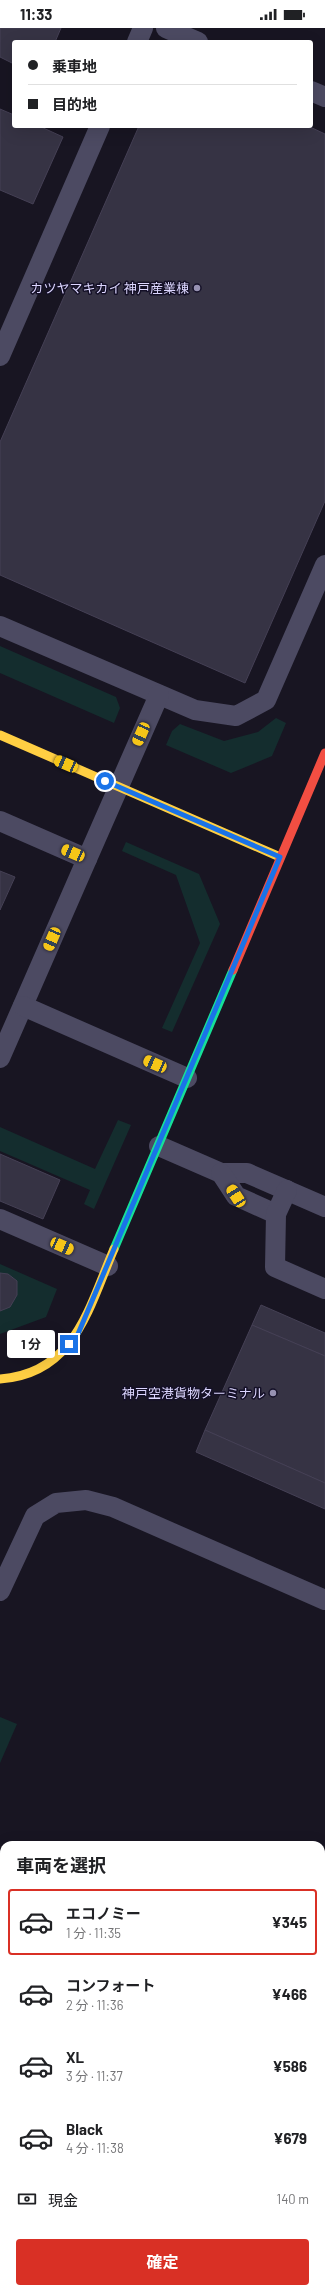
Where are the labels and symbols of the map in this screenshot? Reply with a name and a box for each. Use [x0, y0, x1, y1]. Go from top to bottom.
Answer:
place label: カツヤマキカイ 神戸産業棟 [30, 280, 189, 296]
marker: カツヤマキカイ 神戸産業棟 [192, 283, 202, 293]
car [131, 721, 151, 747]
car [53, 754, 79, 774]
route start [96, 772, 114, 790]
car [60, 843, 86, 863]
car [42, 926, 62, 952]
car [142, 1054, 168, 1074]
car [224, 1183, 248, 1209]
car [49, 1236, 75, 1256]
callout: 1 分 [7, 1330, 55, 1358]
route end [60, 1335, 78, 1353]
place label: 神戸空港貨物ターミナル [122, 1385, 265, 1401]
marker: 神戸空港貨物ターミナル [268, 1388, 278, 1398]

